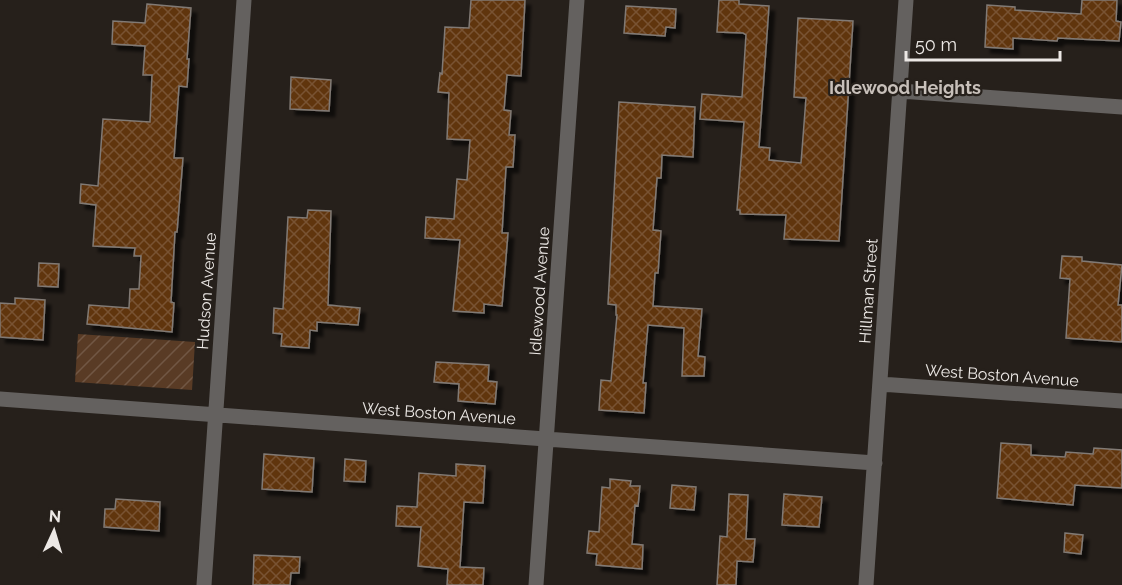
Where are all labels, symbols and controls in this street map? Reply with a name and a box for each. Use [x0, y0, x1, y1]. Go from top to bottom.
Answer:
scale bar [906, 24, 1060, 62]
text: 50 m [915, 34, 957, 55]
district label: Idlewood Heights [829, 77, 981, 98]
street label: Idlewood Avenue [526, 226, 553, 356]
street label: Hudson Avenue [193, 232, 220, 350]
street label: Hillman Street [855, 237, 882, 344]
street label: West Boston Avenue [925, 361, 1079, 390]
street label: West Boston Avenue [362, 399, 516, 428]
north arrow [24, 501, 84, 561]
text: N [48, 507, 62, 526]

